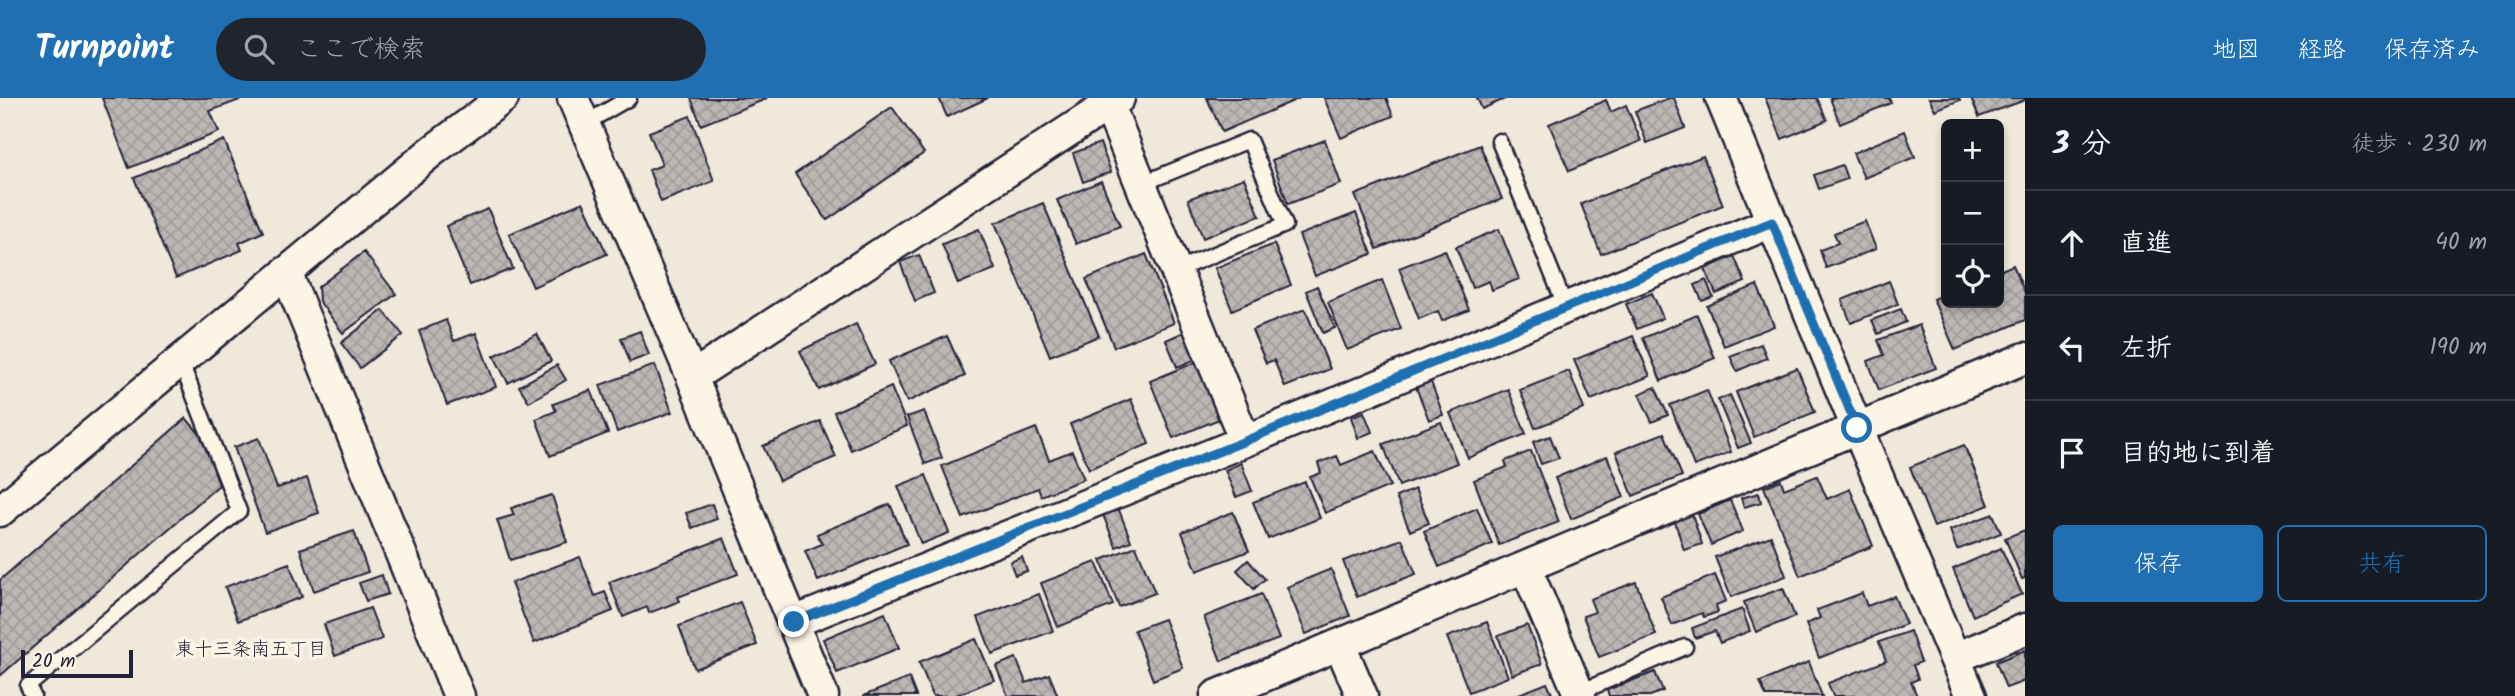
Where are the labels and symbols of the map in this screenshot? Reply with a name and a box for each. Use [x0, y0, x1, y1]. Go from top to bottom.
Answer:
route start [1841, 412, 1872, 443]
route end [778, 606, 809, 637]
district label: 東十三条南五丁目 [175, 635, 327, 665]
scale bar [21, 647, 133, 679]

